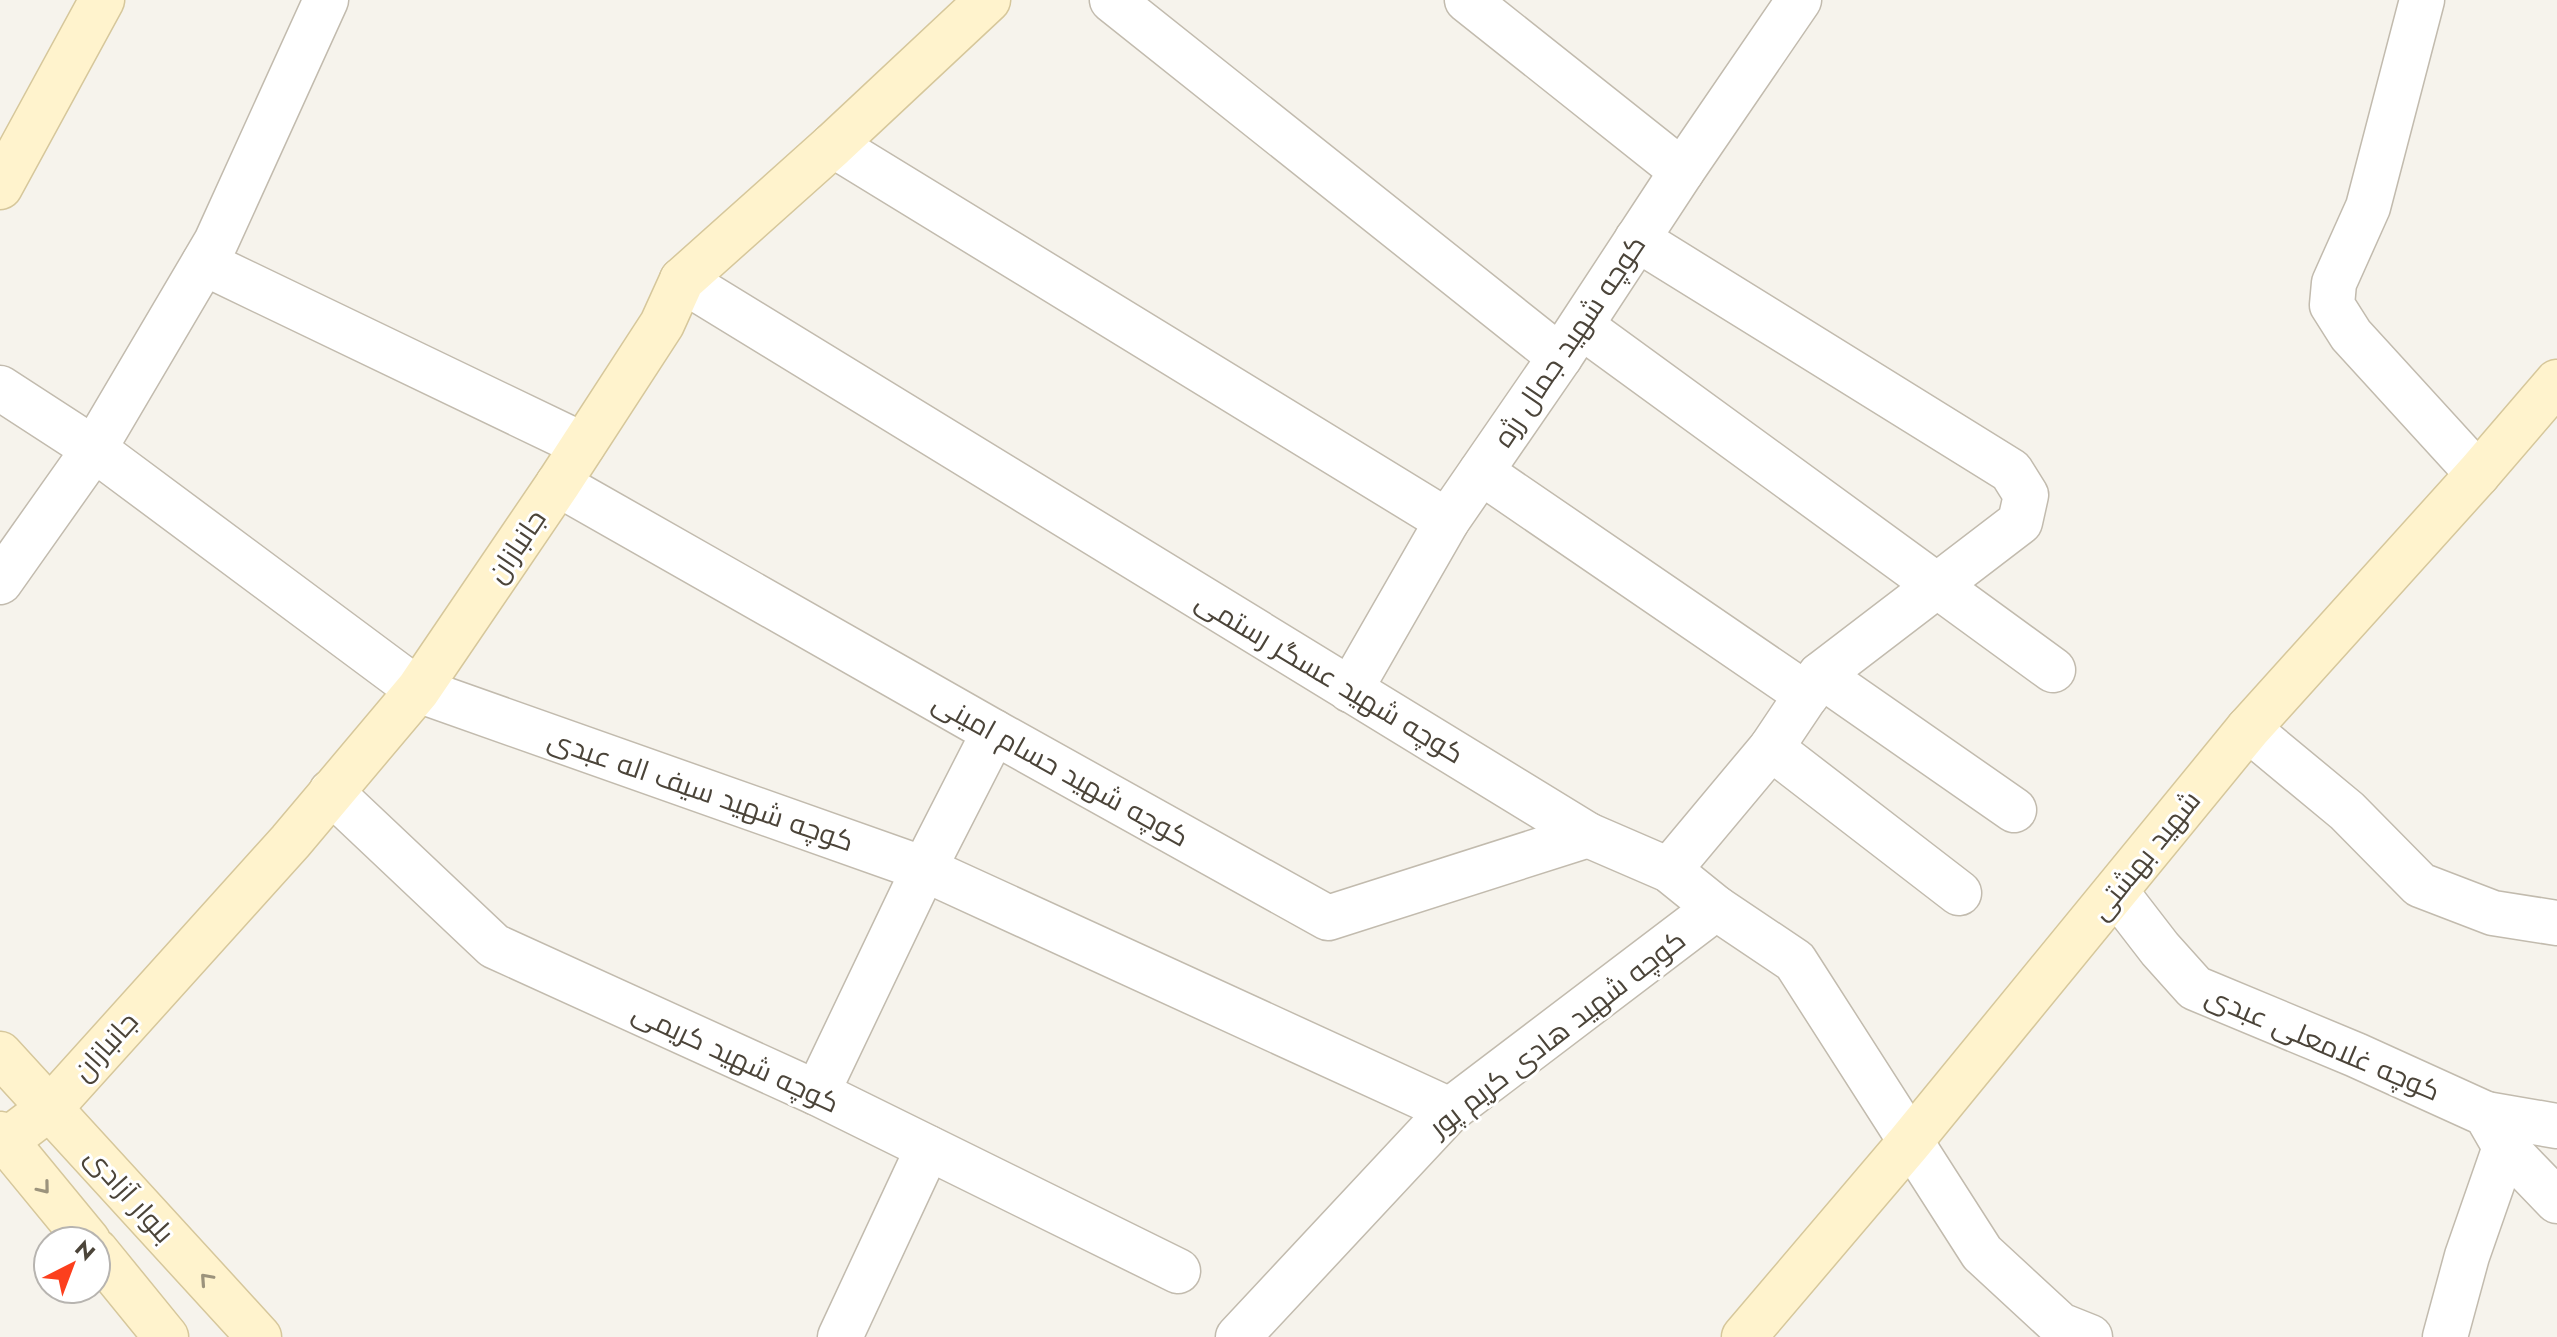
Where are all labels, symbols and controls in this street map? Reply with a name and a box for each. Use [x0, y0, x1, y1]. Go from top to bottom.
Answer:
street label: کوچه شهید جمال رژه [1483, 227, 1656, 455]
street label: جانبازان [477, 501, 556, 591]
street label: کوچه شهید عسگر رستمی [1188, 581, 1472, 774]
street label: کوچه شهید حسام امینی [925, 682, 1196, 857]
street label: کوچه شهید سیف اله عبدی [542, 719, 859, 862]
street label: شهید بهشتی [2080, 782, 2210, 929]
street label: کوچه شهید هادی کریم پور [1419, 920, 1694, 1148]
street label: کوچه غلامعلی عبدی [2199, 975, 2447, 1111]
street label: کوچه شهید کریمی [626, 992, 846, 1123]
street label: جانبازان [63, 1002, 148, 1090]
street label: بلوار آزادی [75, 1138, 184, 1252]
one-way arrow [34, 1178, 49, 1193]
north arrow [32, 1225, 112, 1305]
text: N [68, 1232, 103, 1268]
one-way arrow [202, 1274, 216, 1289]

